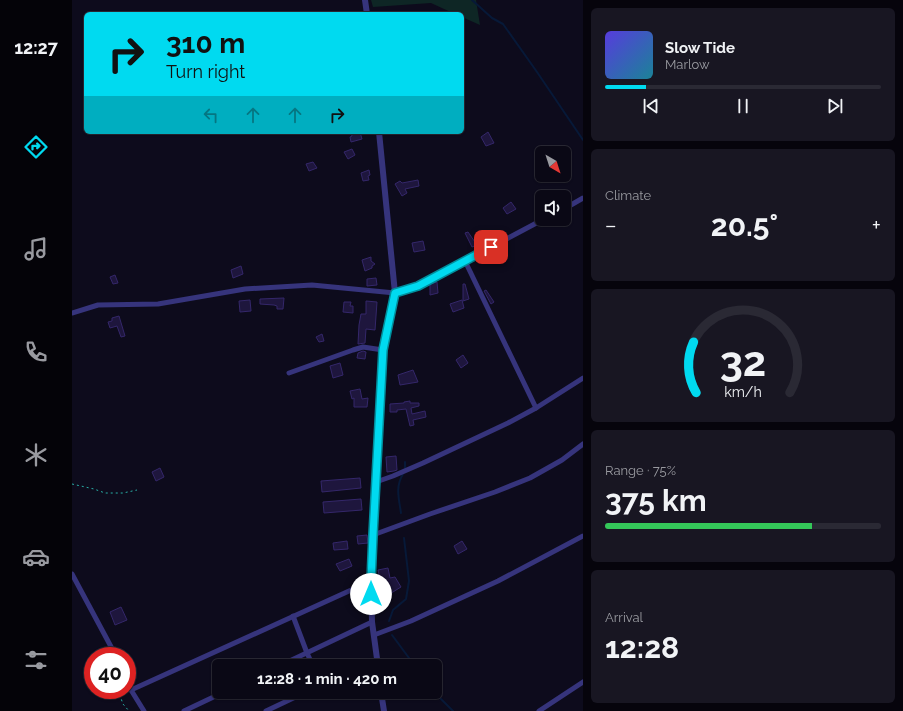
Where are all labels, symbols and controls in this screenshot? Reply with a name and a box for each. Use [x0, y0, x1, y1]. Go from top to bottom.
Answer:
text: 310 m [166, 27, 245, 60]
icon: right [100, 28, 152, 80]
text: 12:27 [14, 37, 58, 58]
text: Slow Tide [665, 39, 735, 57]
text: Marlow [665, 57, 710, 72]
text: Turn right [166, 61, 245, 82]
icon: previous [640, 95, 662, 117]
icon: pause [732, 95, 754, 117]
icon: next [824, 95, 846, 117]
icon: left [200, 104, 222, 126]
icon: ahead [242, 104, 264, 126]
icon: ahead [284, 104, 306, 126]
icon: right [326, 104, 348, 126]
icon: directions [22, 133, 50, 161]
north arrow [535, 146, 571, 182]
map controls [535, 146, 571, 226]
text: Climate [605, 188, 651, 203]
button: sound [535, 190, 571, 226]
text: 20.5° [711, 208, 778, 243]
text: − [605, 212, 617, 238]
text: + [872, 212, 881, 238]
pin [474, 230, 508, 264]
icon: music [22, 235, 50, 263]
icon: arrive [480, 236, 502, 258]
text: 32 [720, 337, 766, 386]
icon: phone [22, 338, 50, 366]
text: km/h [724, 384, 762, 400]
icon: climate [22, 441, 50, 469]
text: Range · 75% [605, 463, 676, 478]
text: 375 km [605, 483, 707, 518]
icon: car [22, 543, 50, 571]
position arrow [350, 573, 392, 615]
text: Arrival [605, 610, 643, 625]
text: 12:28 [605, 630, 679, 665]
icon: filters [22, 646, 50, 674]
speed limit sign: 40 [84, 647, 136, 699]
text: 12:28 · 1 min · 420 m [257, 670, 397, 688]

